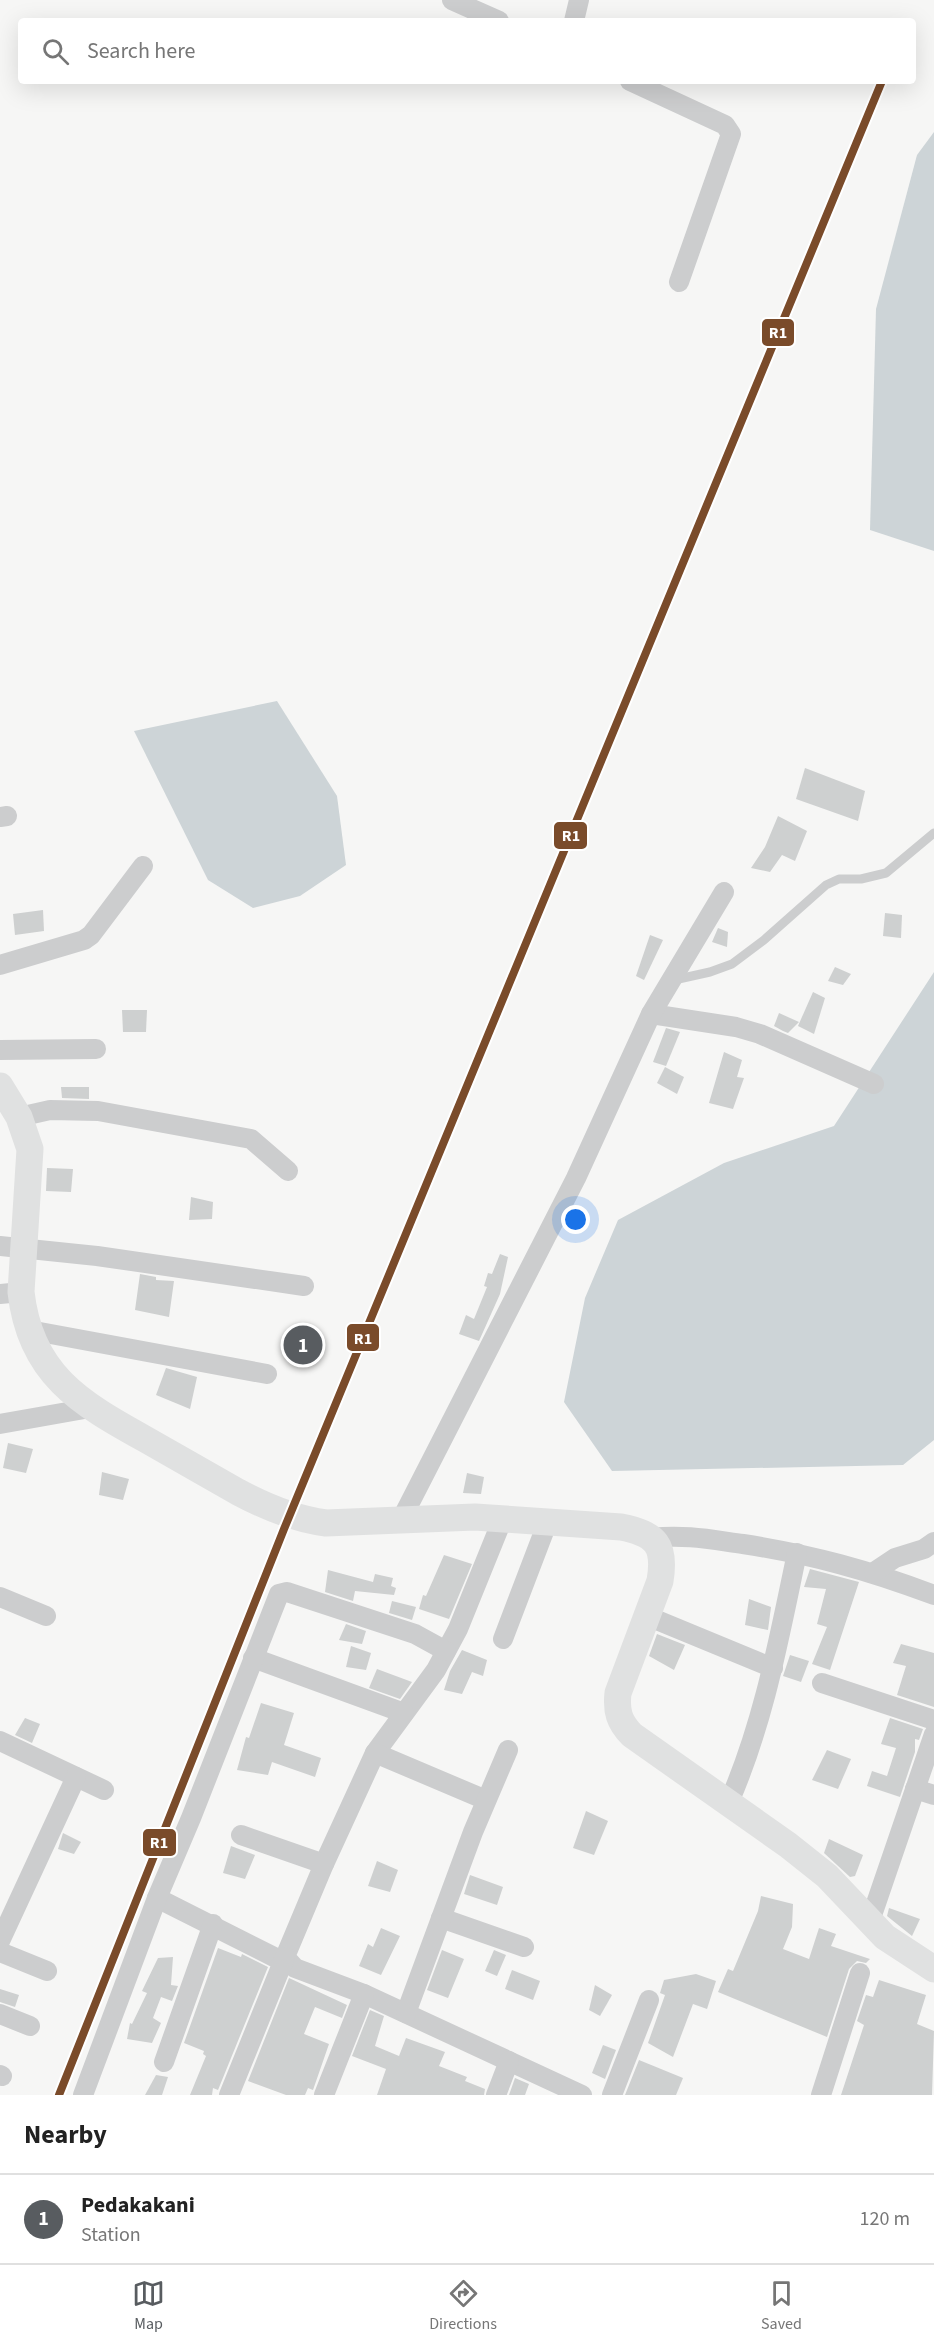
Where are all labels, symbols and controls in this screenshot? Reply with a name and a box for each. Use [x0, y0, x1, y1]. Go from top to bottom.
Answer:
search box [18, 18, 916, 84]
icon: search [39, 35, 72, 68]
text: Search here [87, 35, 195, 67]
line badge: R1 [761, 318, 795, 347]
text: R1 [769, 322, 787, 344]
line badge: R1 [553, 821, 588, 850]
text: R1 [562, 825, 580, 847]
your location [561, 1205, 590, 1234]
pin: 1 [284, 1322, 322, 1368]
line badge: R1 [346, 1323, 380, 1352]
text: R1 [354, 1328, 372, 1350]
line badge: R1 [142, 1828, 177, 1857]
text: R1 [150, 1832, 168, 1854]
text: Nearby [24, 2116, 107, 2153]
text: Pedakakani [81, 2189, 195, 2221]
text: 1 [38, 2205, 49, 2233]
text: 120 m [860, 2205, 910, 2233]
text: Station [81, 2221, 141, 2249]
tab: Map [132, 2277, 165, 2335]
tab: Directions [429, 2277, 497, 2335]
tab: Saved [761, 2277, 802, 2335]

